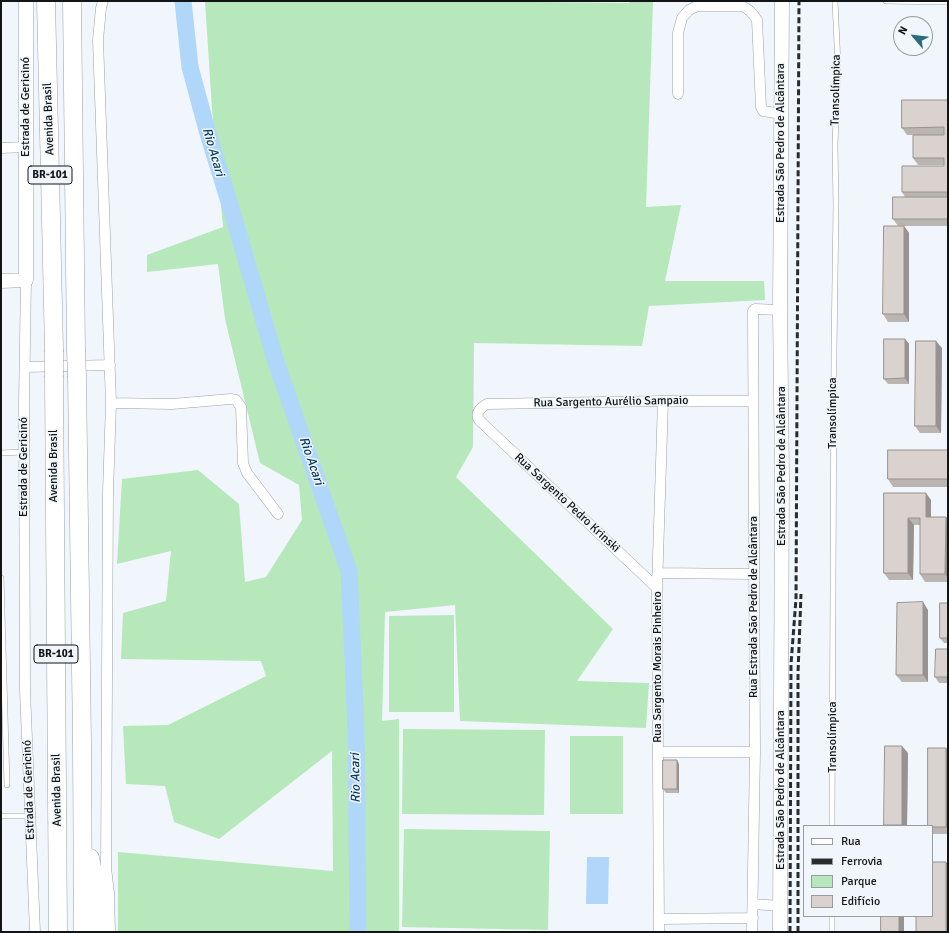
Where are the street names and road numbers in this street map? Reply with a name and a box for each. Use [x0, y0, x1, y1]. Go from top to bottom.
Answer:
street label: Transolímpica [828, 54, 844, 126]
street label: Estrada de Gericinó [19, 57, 33, 157]
street label: Estrada São Pedro de Alcântara [774, 63, 788, 223]
street label: Avenida Brasil [41, 82, 57, 156]
road number: BR-101 [28, 166, 72, 184]
street label: Transolímpica [826, 377, 840, 449]
street label: Estrada São Pedro de Alcântara [775, 386, 789, 546]
street label: Rua Sargento Aurélio Sampaio [533, 393, 689, 411]
street label: Estrada de Gericinó [17, 417, 31, 517]
street label: Avenida Brasil [47, 430, 61, 502]
street label: Rua Sargento Pedro Krinski [511, 450, 623, 556]
street label: Rua Estrada São Pedro de Alcântara [747, 516, 761, 698]
street label: Rua Sargento Morais Pinheiro [651, 591, 665, 743]
road number: BR-101 [34, 645, 78, 663]
street label: Transolímpica [826, 701, 840, 773]
street label: Estrada São Pedro de Alcântara [774, 710, 788, 870]
street label: Estrada de Gericinó [20, 740, 38, 840]
street label: Avenida Brasil [49, 753, 65, 827]

